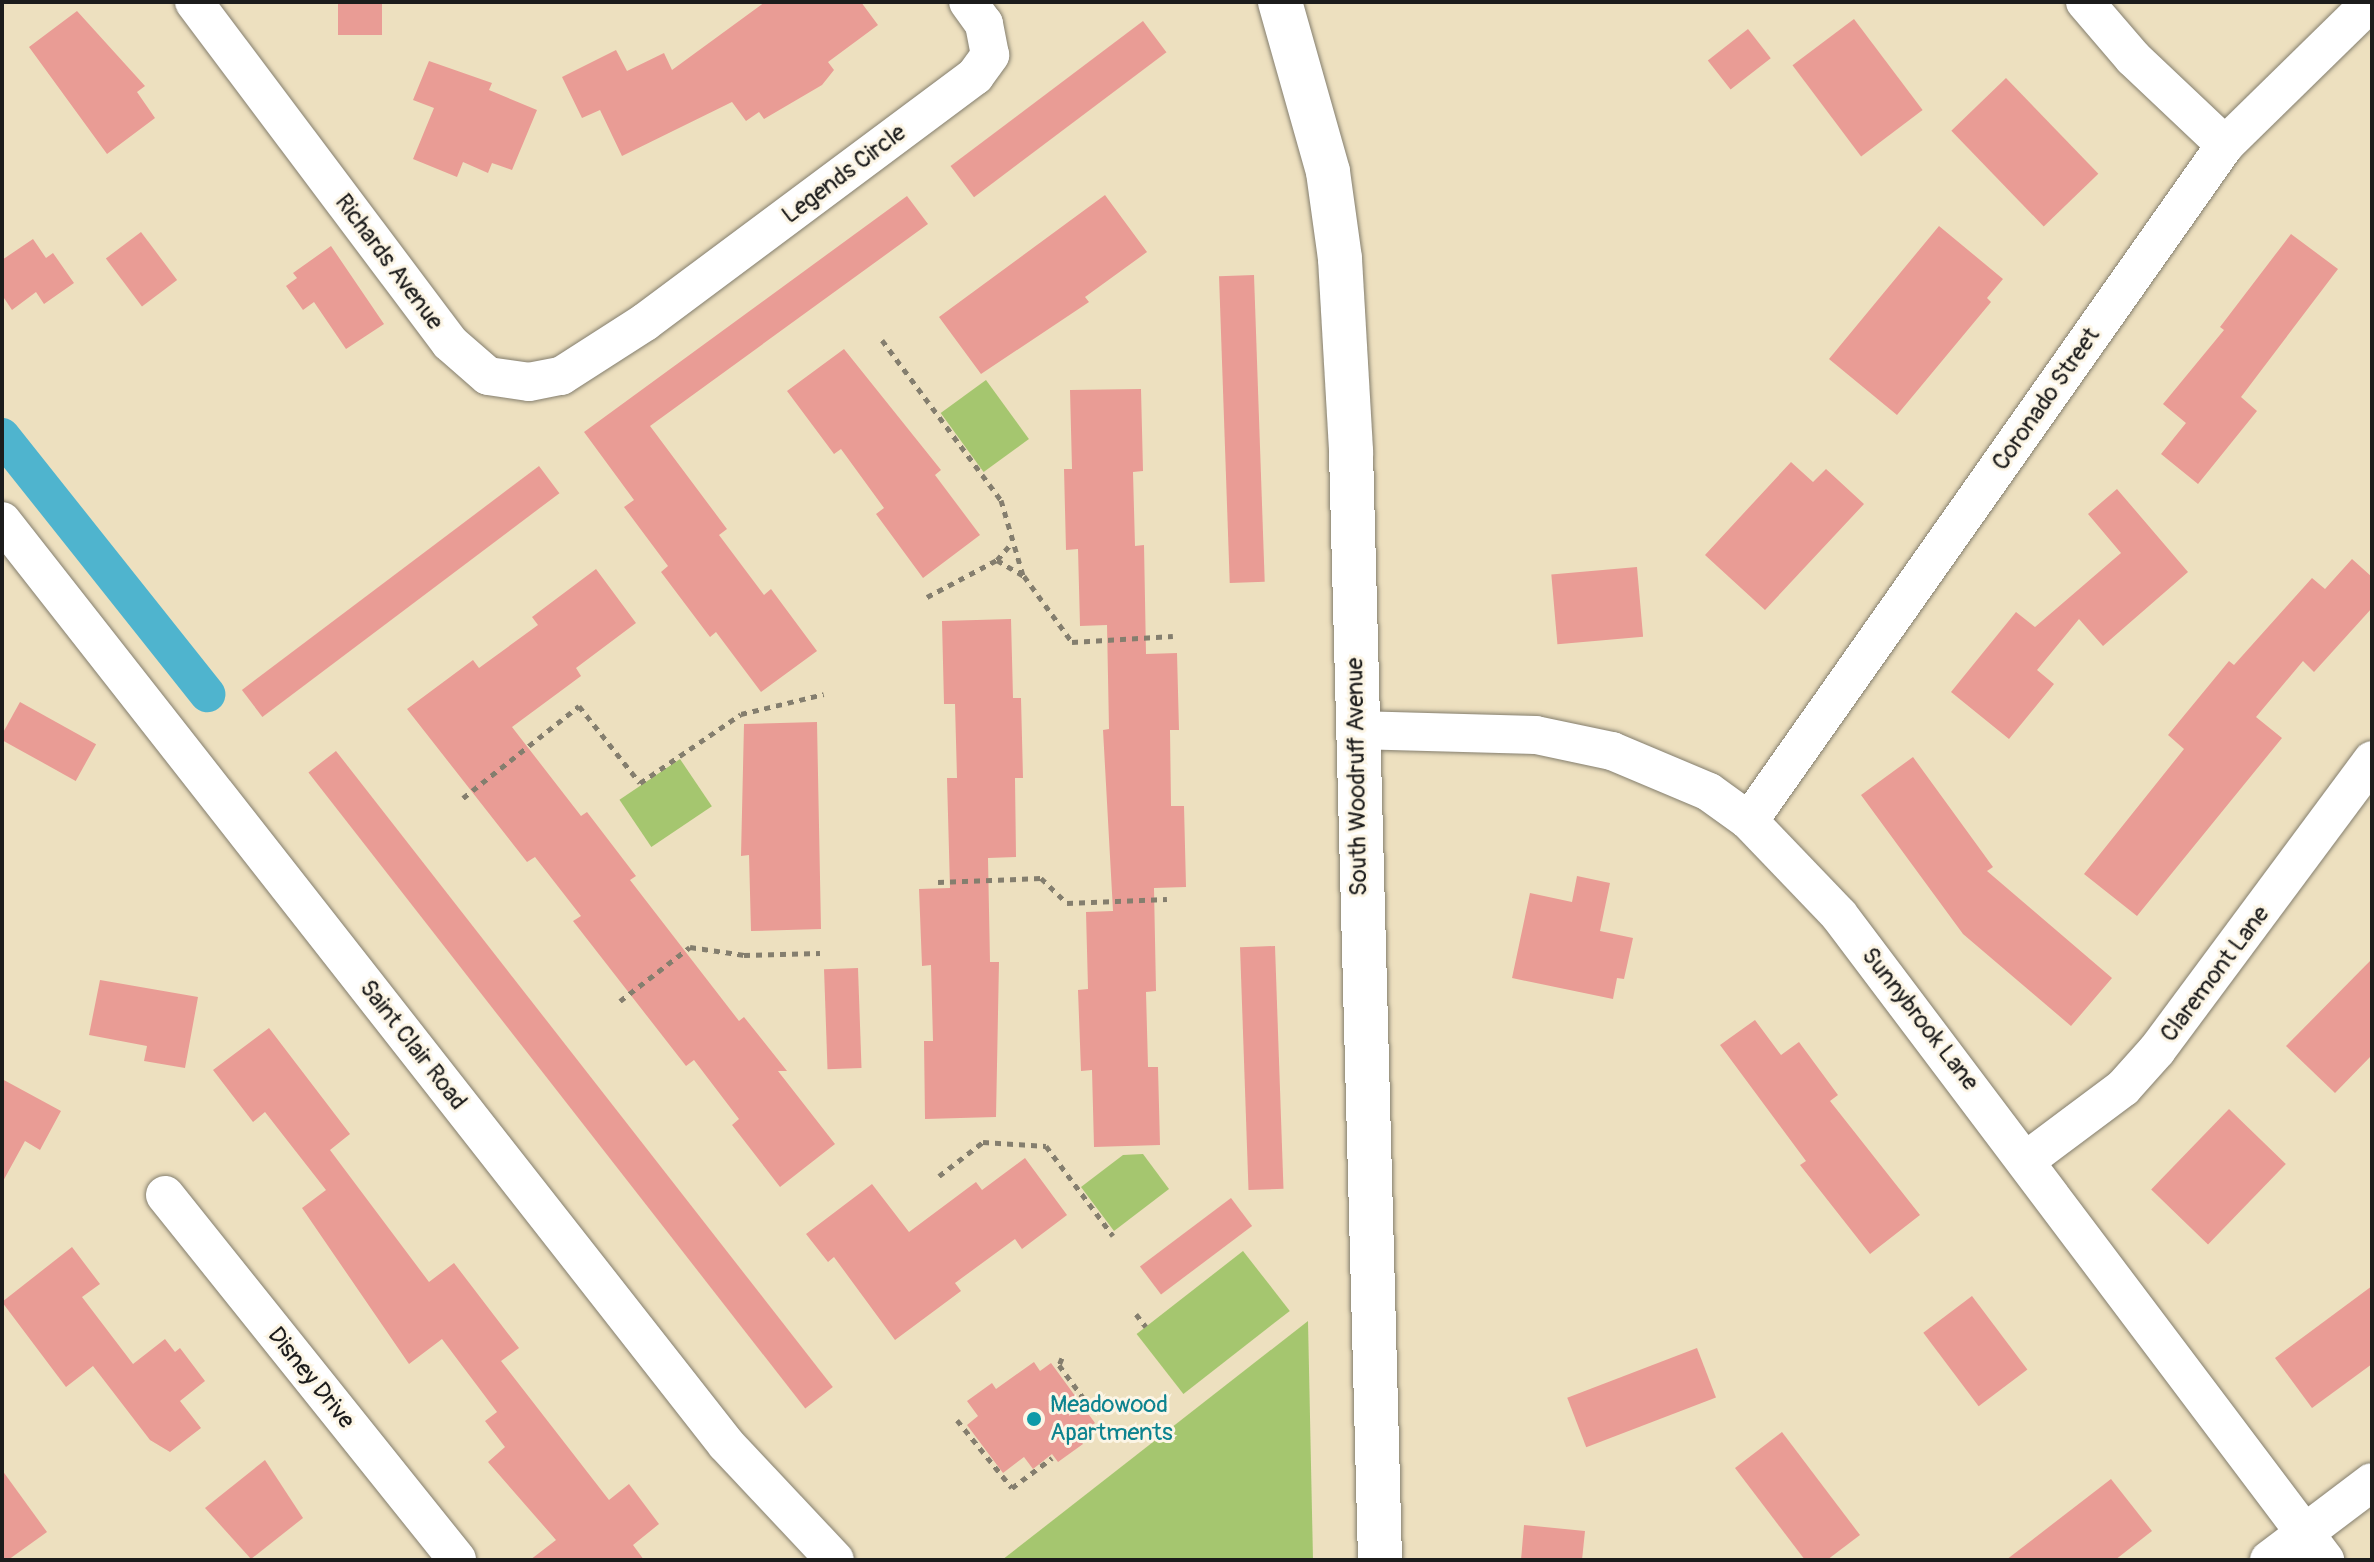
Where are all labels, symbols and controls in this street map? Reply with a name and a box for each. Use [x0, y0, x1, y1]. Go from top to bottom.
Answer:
street label: Legends Circle [776, 118, 912, 230]
street label: Richards Avenue [329, 189, 449, 335]
street label: Coronado Street [1986, 322, 2106, 476]
street label: South Woodruff Avenue [1341, 658, 1373, 896]
street label: Claremont Lane [2154, 900, 2276, 1048]
street label: Sunnybrook Lane [1855, 942, 1985, 1096]
street label: Saint Clair Road [353, 974, 473, 1116]
street label: Disney Drive [261, 1321, 361, 1435]
place label: Meadowood Apartments [1050, 1391, 1173, 1447]
marker: Meadowood Apartments [1025, 1410, 1043, 1428]

